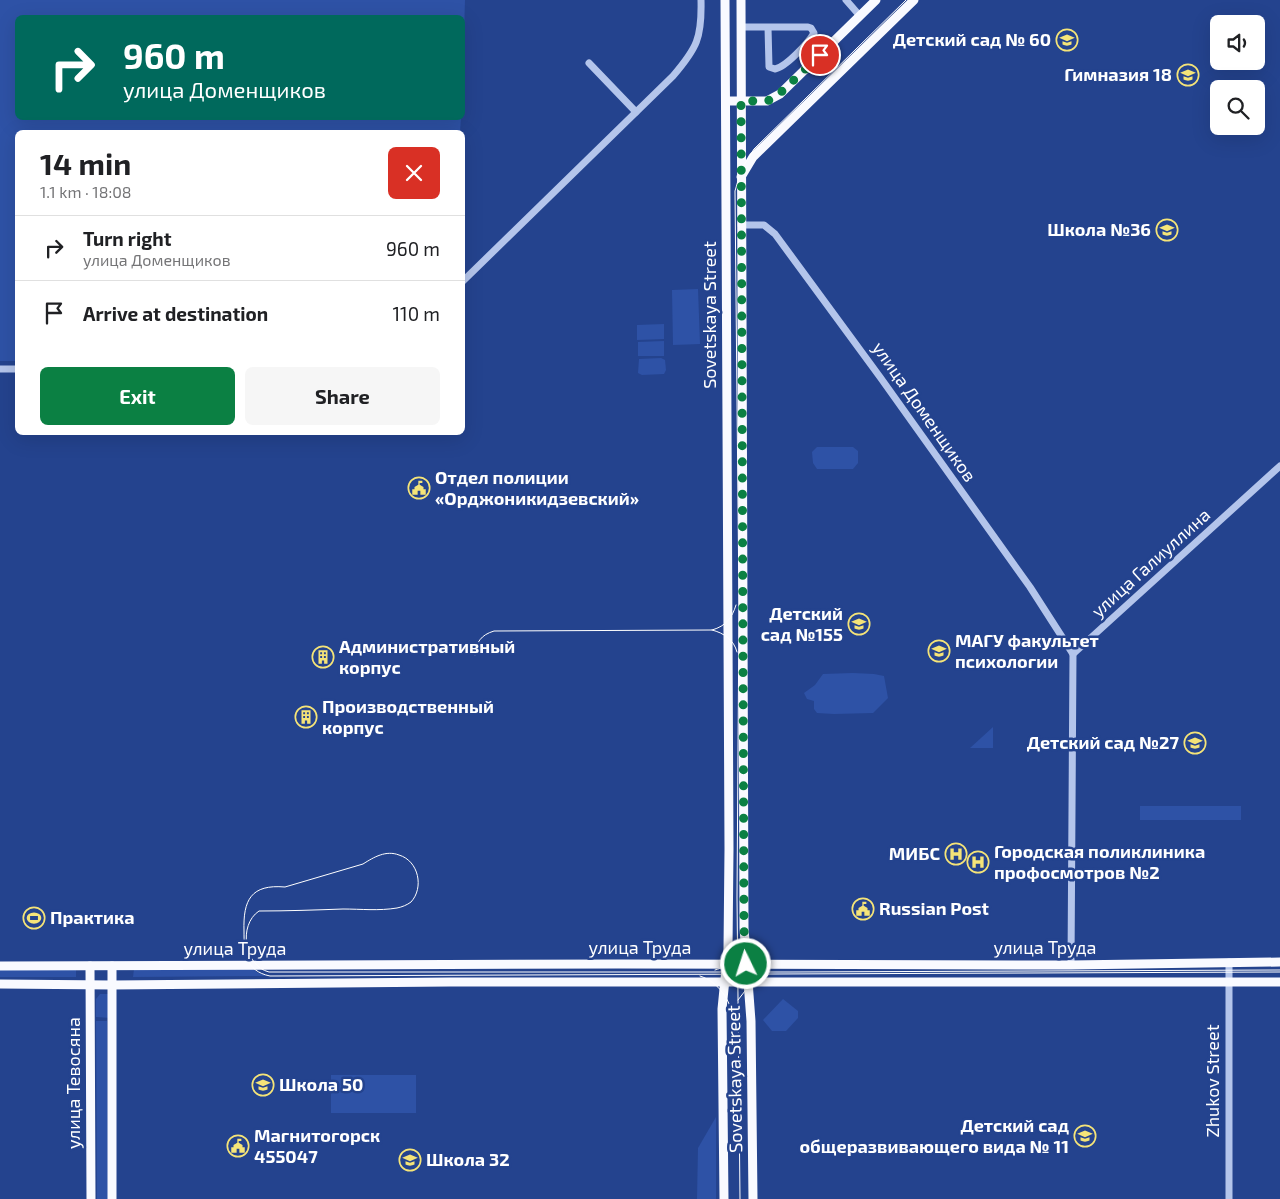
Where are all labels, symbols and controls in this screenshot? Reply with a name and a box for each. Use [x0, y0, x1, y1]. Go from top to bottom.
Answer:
map controls [1210, 15, 1265, 135]
button: sound [1210, 15, 1265, 70]
place label: Детский сад № 60 [893, 28, 1051, 50]
school or university icon: Детский сад № 60 [1055, 28, 1079, 52]
text: 960 m [123, 34, 225, 76]
pin [799, 34, 841, 76]
icon: right [40, 35, 105, 100]
icon: arrive [806, 41, 834, 69]
place label: Гимназия 18 [1064, 63, 1172, 85]
school or university icon: Гимназия 18 [1176, 63, 1200, 87]
text: улица Доменщиков [123, 76, 326, 102]
button: search [1210, 80, 1265, 135]
text: 14 min [40, 145, 131, 181]
button: close [388, 147, 440, 199]
text: 1.1 km · 18:08 [40, 182, 132, 201]
place label: Школа №36 [1047, 218, 1151, 240]
school or university icon: Школа №36 [1155, 218, 1179, 242]
text: Turn right [83, 227, 171, 250]
icon: right [40, 234, 68, 262]
text: 960 m [386, 237, 440, 260]
street label: Sovetskaya Street [698, 241, 720, 389]
text: улица Доменщиков [83, 250, 231, 269]
icon: arrive [40, 299, 68, 327]
text: Arrive at destination [83, 302, 268, 325]
text: 110 m [393, 302, 440, 325]
street label: улица Доменщиков [868, 337, 981, 486]
button: Exit [40, 367, 235, 425]
button: Share [245, 367, 440, 425]
place label: Отдел полиции «Орджоникидзевский» [435, 466, 639, 509]
public building icon: Отдел полиции «Орджоникидзевский» [407, 476, 431, 500]
street label: улица Галиуллина [1086, 503, 1214, 621]
place label: Детский сад №155 [761, 602, 843, 645]
school or university icon: Детский сад №155 [847, 612, 871, 636]
place label: МАГУ факультет психологии [955, 629, 1099, 672]
place label: Административный корпус [339, 635, 515, 678]
school or university icon: МАГУ факультет психологии [927, 639, 951, 663]
building icon: Административный корпус [311, 645, 335, 669]
place label: Производственный корпус [322, 695, 494, 738]
building icon: Производственный корпус [294, 705, 318, 729]
place label: Детский сад №27 [1027, 731, 1179, 753]
school or university icon: Детский сад №27 [1183, 731, 1207, 755]
place label: Городская поликлиника профосмотров №2 [994, 840, 1205, 883]
place label: МИБС [889, 842, 940, 864]
hospital icon: МИБС [944, 842, 968, 866]
hospital icon: Городская поликлиника профосмотров №2 [966, 850, 990, 874]
public building icon: Russian Post [851, 897, 875, 921]
place label: Russian Post [879, 897, 990, 919]
sports icon: Практика [22, 906, 46, 930]
place label: Практика [50, 906, 135, 928]
street label: улица Труда [589, 936, 691, 958]
street label: улица Труда [994, 936, 1096, 958]
street label: улица Труда [184, 937, 286, 959]
position arrow [719, 937, 771, 989]
street label: Sovetskaya Street [722, 1005, 746, 1153]
street label: улица Тевосяна [62, 1017, 84, 1149]
street label: Zhukov Street [1201, 1024, 1223, 1138]
school or university icon: Школа 50 [251, 1073, 275, 1097]
place label: Школа 50 [279, 1073, 363, 1095]
place label: Детский сад общеразвивающего вида № 11 [799, 1114, 1069, 1157]
place label: Магнитогорск 455047 [254, 1124, 380, 1167]
school or university icon: Детский сад общеразвивающего вида № 11 [1073, 1124, 1097, 1148]
public building icon: Магнитогорск 455047 [226, 1134, 250, 1158]
school or university icon: Школа 32 [398, 1148, 422, 1172]
place label: Школа 32 [426, 1148, 510, 1170]

